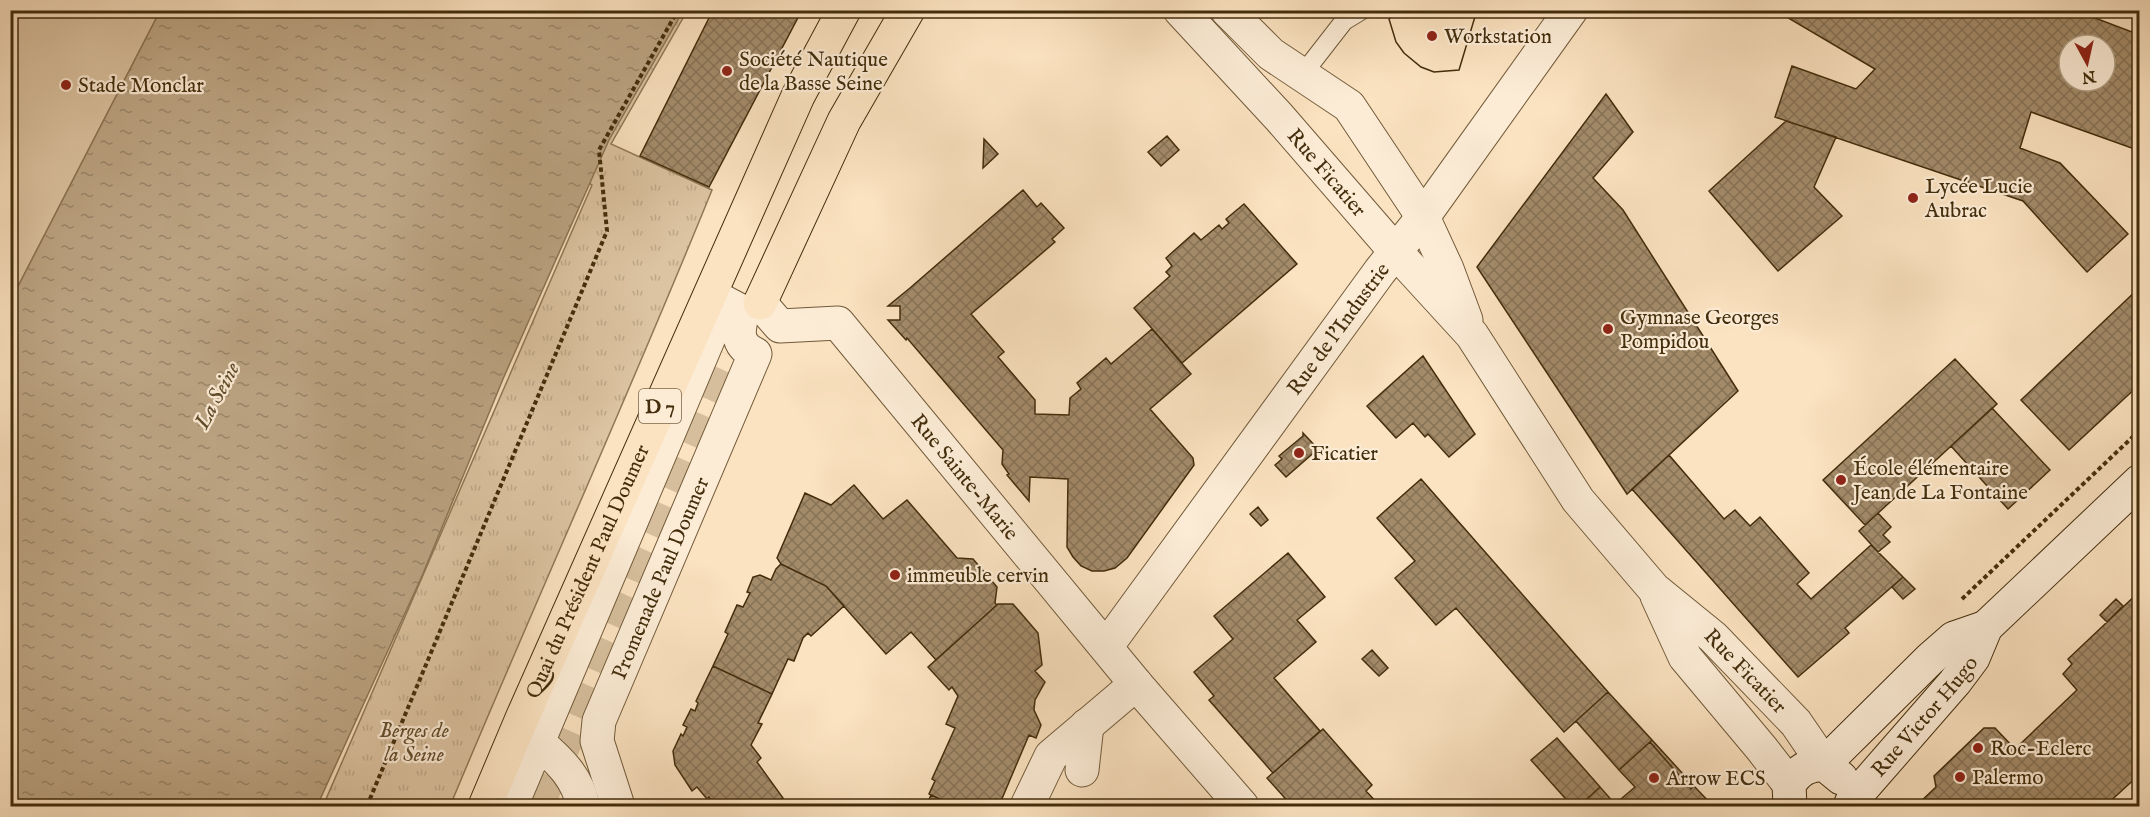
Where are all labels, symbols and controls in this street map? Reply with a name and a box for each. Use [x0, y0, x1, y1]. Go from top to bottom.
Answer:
place label: Workstation [1444, 24, 1552, 51]
marker: Workstation [1425, 29, 1439, 43]
north arrow [2057, 33, 2117, 93]
place label: Société Nautique de la Basse Seine [739, 47, 888, 98]
marker: Société Nautique de la Basse Seine [720, 64, 734, 78]
text: N [2080, 65, 2098, 87]
place label: Stade Monclar [78, 73, 204, 100]
marker: Stade Monclar [59, 78, 73, 92]
street label: Rue Ficatier [1280, 124, 1372, 223]
place label: Lycée Lucie Aubrac [1924, 174, 2033, 225]
marker: Lycée Lucie Aubrac [1906, 191, 1920, 205]
street label: Rue de l'Industrie [1282, 257, 1397, 401]
place label: Gymnase Georges Pompidou [1620, 305, 1779, 356]
marker: Gymnase Georges Pompidou [1601, 322, 1615, 336]
water label: La Seine [188, 357, 247, 435]
road number: D 7 [639, 389, 681, 423]
street label: Rue Sainte-Marie [904, 409, 1024, 547]
street label: Quai du Président Paul Doumer [520, 440, 657, 703]
place label: Ficatier [1311, 441, 1378, 468]
marker: Ficatier [1292, 446, 1306, 460]
place label: École élémentaire Jean de La Fontaine [1851, 455, 2028, 507]
street label: Promenade Paul Doumer [606, 473, 716, 684]
marker: École élémentaire Jean de La Fontaine [1834, 473, 1848, 487]
place label: immeuble cervin [907, 563, 1049, 590]
marker: immeuble cervin [888, 568, 902, 582]
street label: Rue Ficatier [1697, 623, 1792, 720]
street label: Rue Victor Hugo [1866, 651, 1985, 783]
park label: Berges de la Seine [379, 718, 449, 769]
place label: Roc-Eclerc [1990, 736, 2092, 763]
marker: Roc-Eclerc [1971, 741, 1985, 755]
place label: Palermo [1972, 765, 2044, 792]
place label: Arrow ECS [1665, 766, 1765, 793]
marker: Palermo [1953, 770, 1967, 784]
marker: Arrow ECS [1647, 771, 1661, 785]

